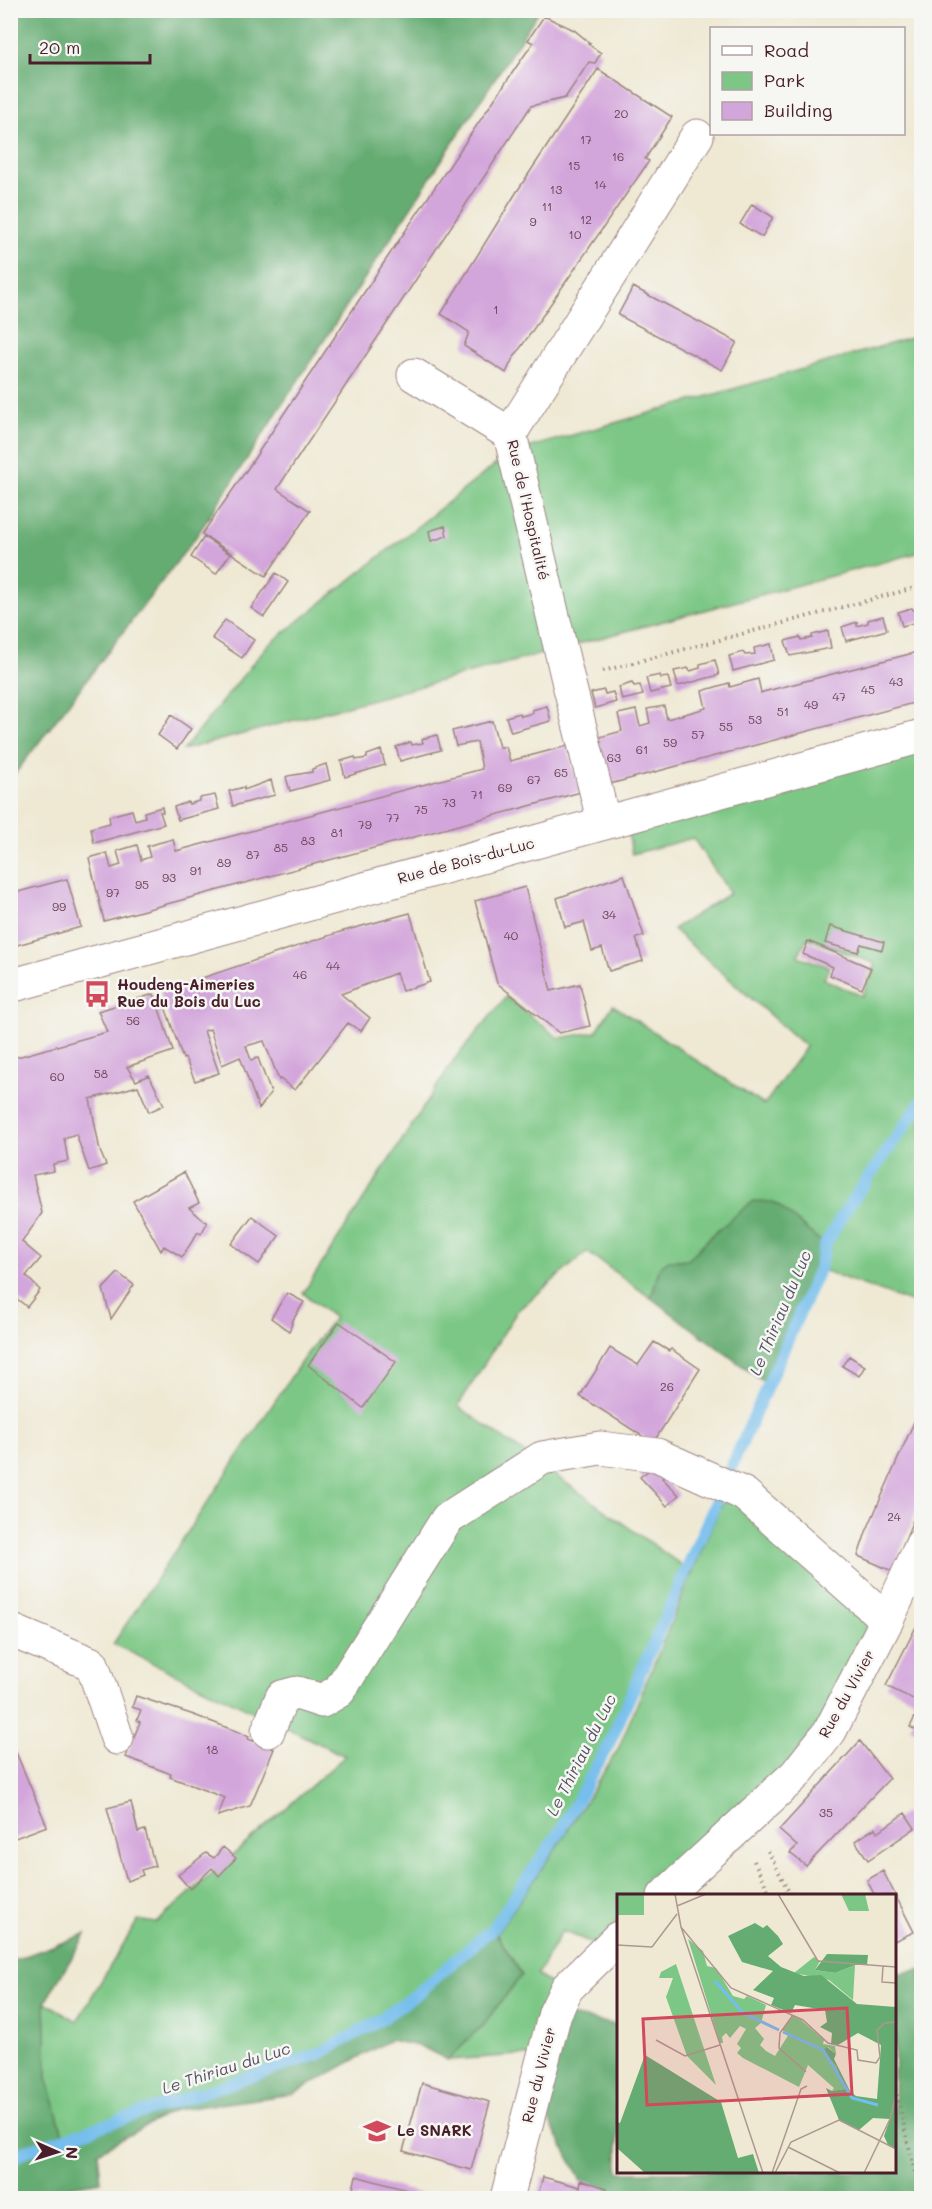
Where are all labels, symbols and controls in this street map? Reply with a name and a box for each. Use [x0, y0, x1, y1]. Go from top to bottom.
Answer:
scale bar [30, 27, 150, 65]
legend [710, 27, 905, 135]
text: 20 m [39, 35, 80, 59]
text: Road [764, 38, 809, 62]
text: Park [764, 68, 805, 92]
text: Building [764, 98, 832, 122]
house number: 20 [614, 105, 629, 121]
house number: 17 [580, 131, 592, 147]
house number: 16 [612, 148, 624, 164]
house number: 15 [568, 157, 580, 173]
house number: 14 [594, 176, 606, 192]
house number: 13 [550, 181, 562, 197]
house number: 11 [542, 198, 552, 214]
house number: 12 [580, 211, 592, 227]
house number: 9 [529, 213, 537, 229]
house number: 10 [569, 226, 582, 242]
house number: 1 [493, 301, 499, 317]
street label: Rue de l'Hospitalité [503, 438, 555, 582]
house number: 43 [889, 673, 903, 689]
house number: 45 [861, 681, 875, 697]
house number: 47 [832, 688, 846, 704]
house number: 49 [804, 696, 818, 712]
house number: 51 [777, 703, 789, 719]
house number: 53 [748, 711, 762, 727]
house number: 55 [719, 718, 733, 734]
house number: 57 [691, 726, 705, 742]
house number: 59 [663, 734, 677, 750]
house number: 61 [636, 741, 648, 757]
house number: 63 [607, 749, 621, 765]
house number: 65 [554, 764, 568, 780]
house number: 67 [527, 771, 541, 787]
house number: 69 [498, 779, 512, 795]
house number: 71 [471, 786, 483, 802]
house number: 73 [442, 794, 456, 810]
house number: 75 [414, 801, 428, 817]
house number: 77 [386, 809, 400, 825]
house number: 79 [358, 816, 372, 832]
house number: 81 [331, 824, 343, 840]
house number: 83 [301, 832, 315, 848]
street label: Rue de Bois-du-Luc [395, 832, 537, 888]
house number: 85 [274, 839, 288, 855]
house number: 87 [246, 846, 260, 862]
house number: 89 [217, 854, 231, 870]
house number: 91 [190, 862, 202, 878]
house number: 93 [162, 869, 176, 885]
house number: 95 [135, 876, 149, 892]
house number: 97 [106, 884, 120, 900]
house number: 99 [52, 898, 66, 914]
house number: 34 [602, 906, 616, 922]
house number: 40 [504, 927, 519, 943]
house number: 44 [326, 957, 340, 973]
house number: 46 [293, 966, 307, 982]
place label: Houdeng-Aimeries Rue du Bois du Luc [117, 974, 261, 1011]
bus stop icon: Houdeng-Aimeries Rue du Bois du Luc [82, 979, 112, 1009]
house number: 56 [126, 1012, 140, 1028]
house number: 58 [94, 1065, 108, 1081]
house number: 60 [50, 1068, 65, 1084]
water label: Le Thiriau du Luc [744, 1247, 815, 1378]
house number: 26 [660, 1378, 674, 1394]
house number: 24 [887, 1508, 901, 1524]
street label: Rue du Vivier [814, 1646, 879, 1741]
water label: Le Thiriau du Luc [541, 1690, 620, 1819]
house number: 18 [206, 1741, 218, 1757]
house number: 35 [819, 1804, 833, 1820]
inset map [617, 1894, 896, 2173]
street label: Rue du Vivier [516, 2025, 560, 2125]
water label: Le Thiriau du Luc [159, 2037, 293, 2098]
school or university icon: Le SNARK [362, 2116, 392, 2146]
place label: Le SNARK [397, 2120, 472, 2140]
north arrow [27, 2122, 87, 2182]
text: N [62, 2146, 83, 2159]

